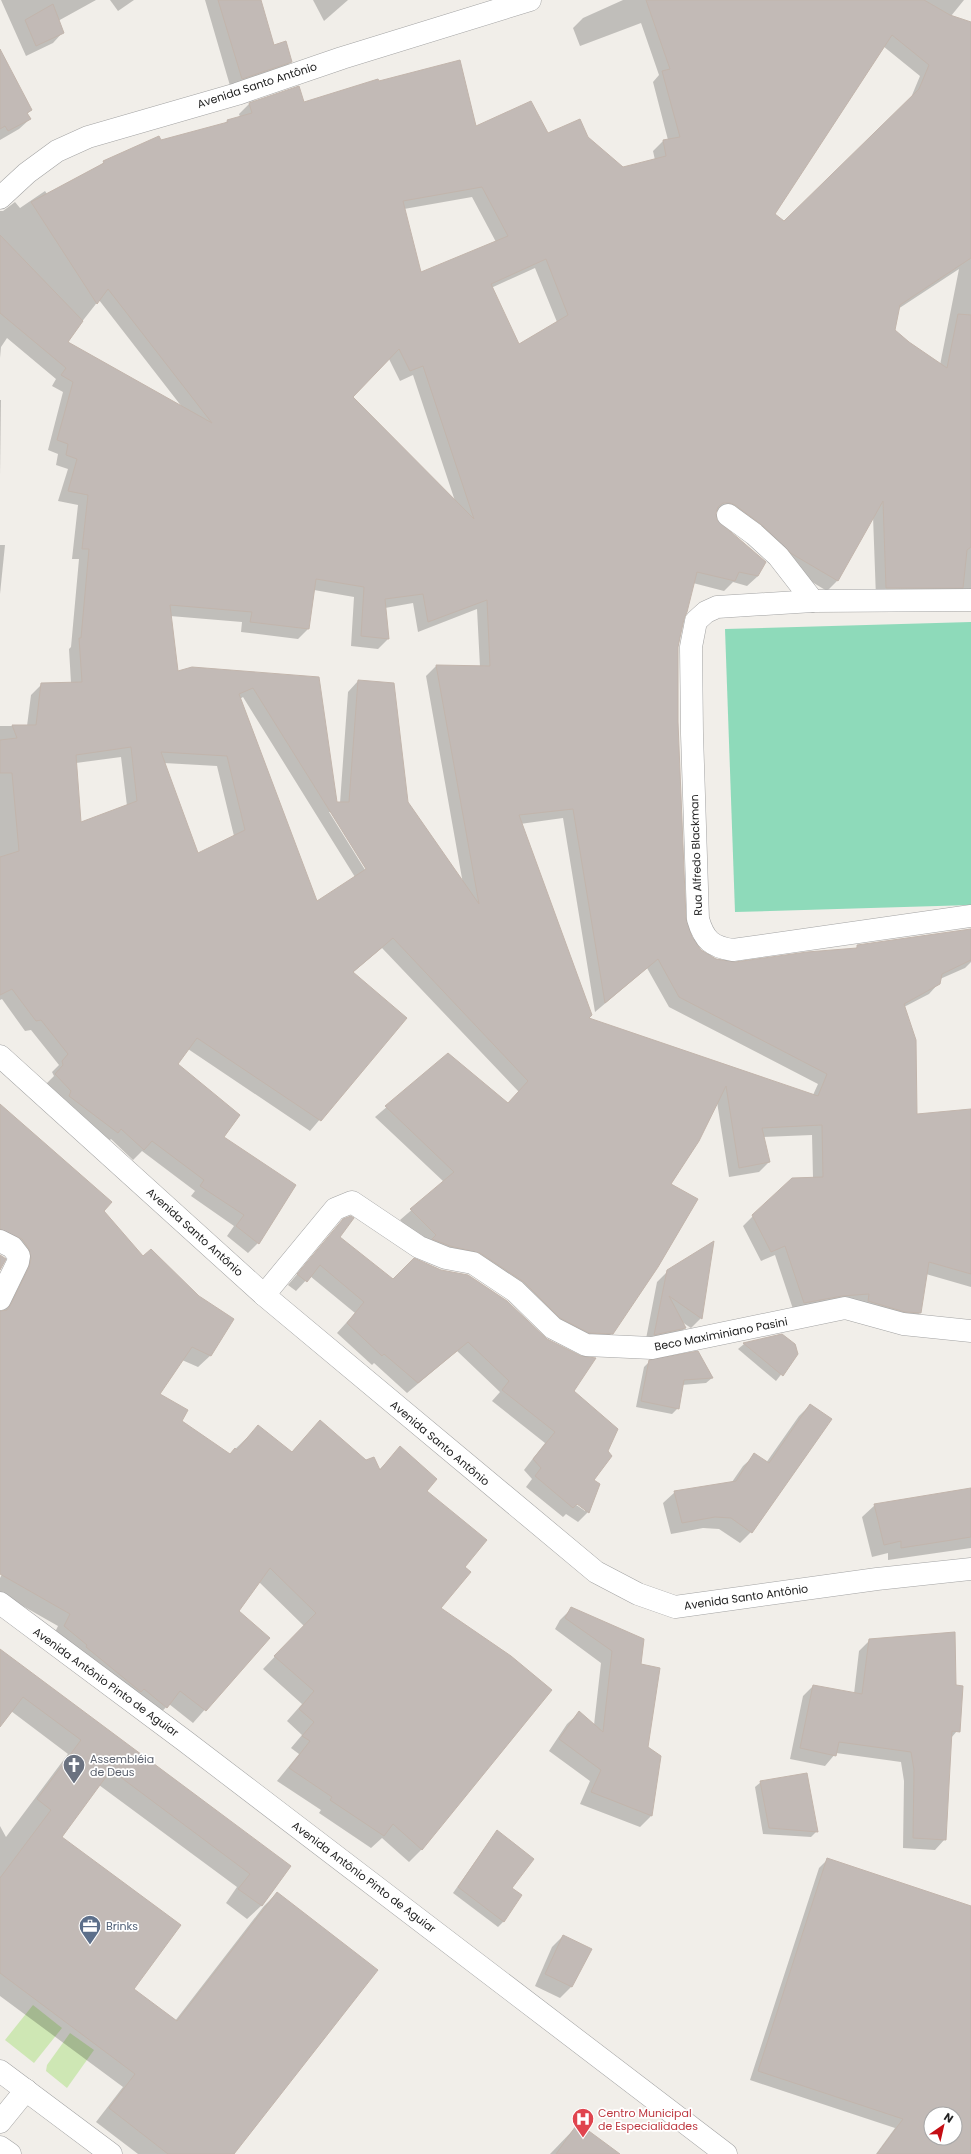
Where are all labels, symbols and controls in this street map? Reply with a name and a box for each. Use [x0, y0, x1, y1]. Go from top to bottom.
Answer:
street label: Avenida Santo Antônio [195, 58, 319, 112]
street label: Rua Alfredo Blackman [686, 794, 706, 916]
street label: Avenida Santo Antônio [143, 1184, 247, 1280]
street label: Beco Maximiniano Pasini [653, 1313, 789, 1355]
street label: Avenida Santo Antônio [387, 1397, 493, 1489]
street label: Avenida Santo Antônio [683, 1580, 809, 1614]
street label: Avenida Antônio Pinto de Aguiar [30, 1624, 182, 1740]
place label: Assembléia de Deus [90, 1751, 154, 1780]
church icon: Assembléia de Deus [61, 1752, 87, 1785]
street label: Avenida Antônio Pinto de Aguiar [289, 1817, 439, 1937]
office icon: Brinks [77, 1913, 103, 1946]
place label: Brinks [106, 1918, 138, 1934]
place label: Centro Municipal de Especialidades [598, 2105, 698, 2134]
hospital icon: Centro Municipal de Especialidades [570, 2106, 596, 2139]
north arrow [923, 2106, 963, 2146]
text: N [941, 2109, 956, 2127]

